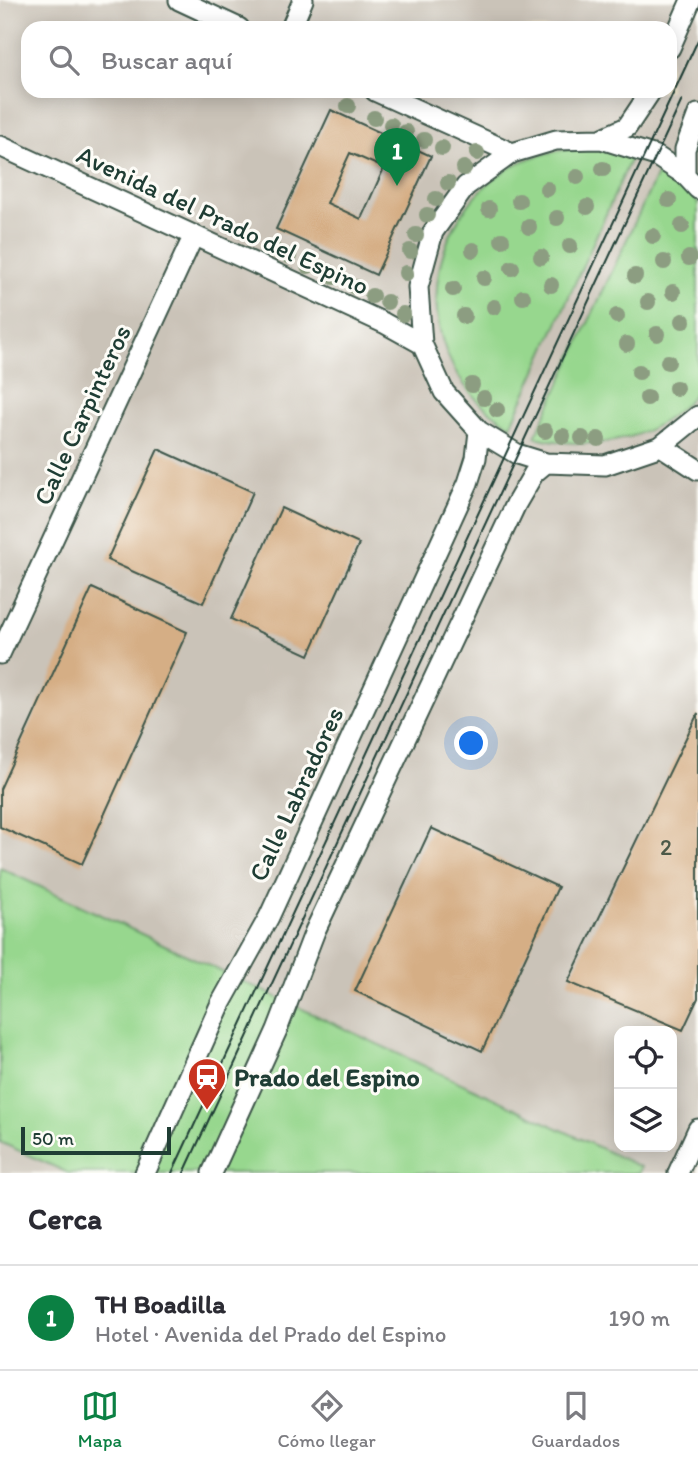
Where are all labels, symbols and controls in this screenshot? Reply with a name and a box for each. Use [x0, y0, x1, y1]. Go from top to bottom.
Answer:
search box [21, 21, 677, 98]
icon: search [45, 41, 83, 79]
text: Buscar aquí [101, 44, 232, 76]
pin: 1 [374, 128, 420, 186]
street label: Avenida del Prado del Espino [72, 138, 374, 302]
street label: Calle Carpinteros [26, 320, 138, 510]
street label: Calle Labradores [242, 702, 350, 886]
your location [454, 726, 488, 760]
house number: 2 [660, 833, 672, 861]
map controls [614, 1026, 677, 1152]
button: locate [614, 1026, 677, 1089]
station icon: Prado del Espino [186, 1056, 228, 1111]
place label: Prado del Espino [234, 1061, 420, 1093]
button: layers [614, 1089, 677, 1152]
scale bar [21, 1124, 172, 1156]
text: 50 m [32, 1127, 74, 1150]
text: Cerca [28, 1200, 102, 1237]
text: TH Boadilla [95, 1288, 226, 1320]
text: 1 [46, 1304, 56, 1332]
text: 190 m [609, 1304, 670, 1332]
text: Hotel · Avenida del Prado del Espino [95, 1320, 447, 1348]
tab: Mapa [78, 1387, 122, 1452]
tab: Cómo llegar [277, 1387, 376, 1452]
tab: Guardados [531, 1387, 620, 1452]

